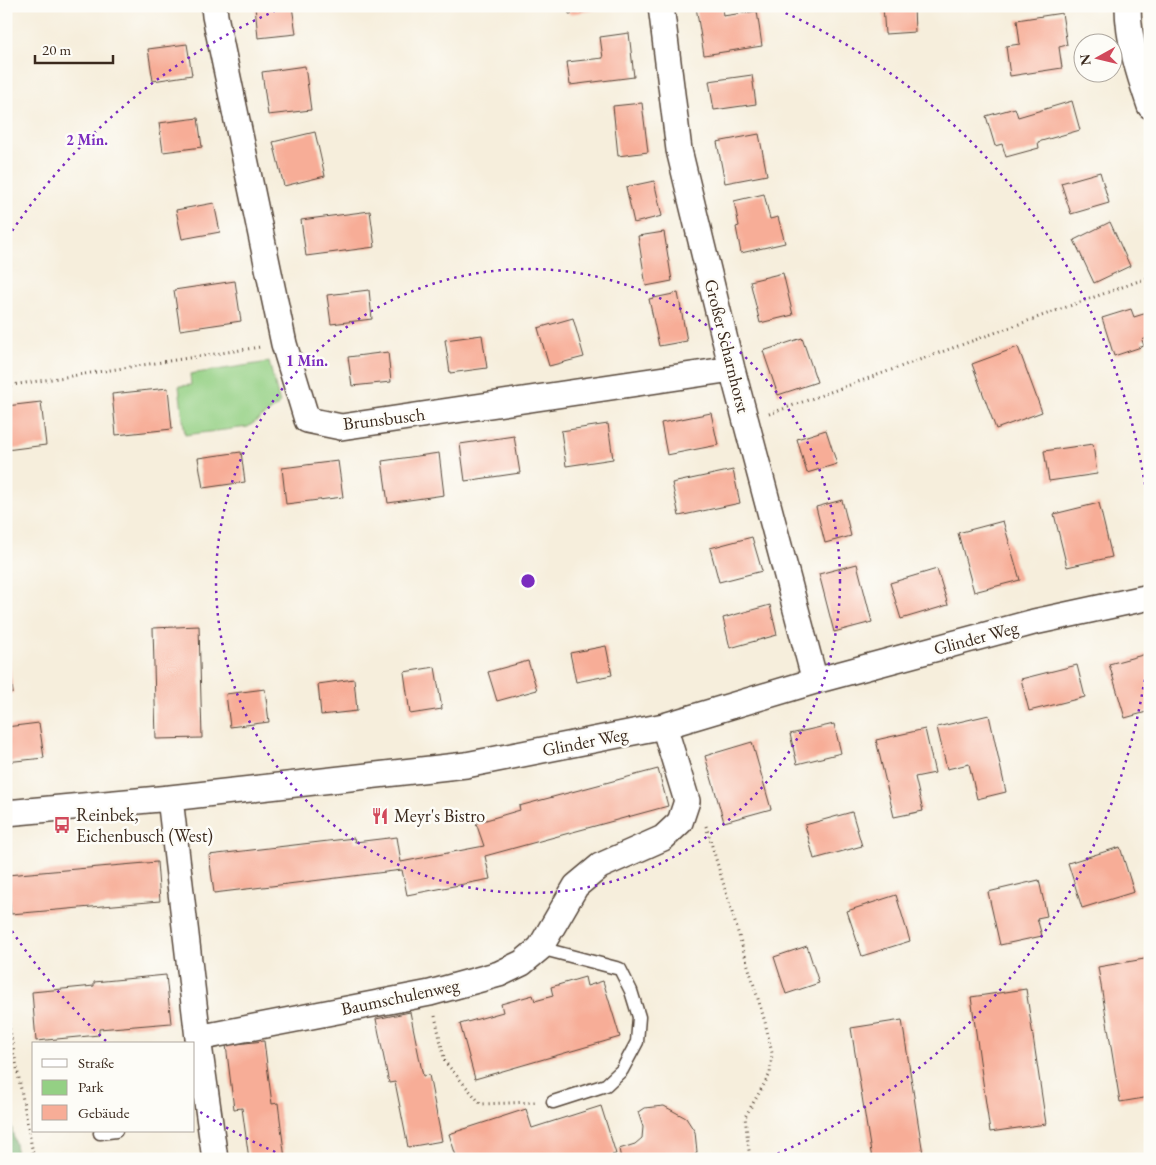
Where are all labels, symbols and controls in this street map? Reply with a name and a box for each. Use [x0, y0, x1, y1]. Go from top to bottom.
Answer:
scale bar [35, 32, 112, 64]
north arrow [1074, 32, 1124, 82]
text: 20 m [42, 40, 71, 59]
text: N [1075, 52, 1095, 67]
text: 2 Min. [66, 130, 108, 149]
street label: Großer Scharnhorst [700, 277, 755, 415]
text: 1 Min. [286, 351, 328, 370]
street label: Brunsbusch [342, 402, 426, 435]
centre of rings [519, 572, 537, 590]
street label: Glinder Weg [931, 615, 1021, 660]
street label: Glinder Weg [540, 722, 630, 761]
place label: Reinbek, Eichenbusch (West) [76, 803, 213, 847]
place label: Meyr's Bistro [394, 804, 485, 827]
restaurant icon: Meyr's Bistro [370, 806, 390, 826]
bus stop icon: Reinbek, Eichenbusch (West) [52, 815, 72, 835]
street label: Baumschulenweg [339, 973, 461, 1020]
legend [32, 1042, 195, 1132]
text: Straße [78, 1053, 114, 1072]
text: Park [78, 1077, 105, 1096]
text: Gebäude [78, 1103, 130, 1122]

